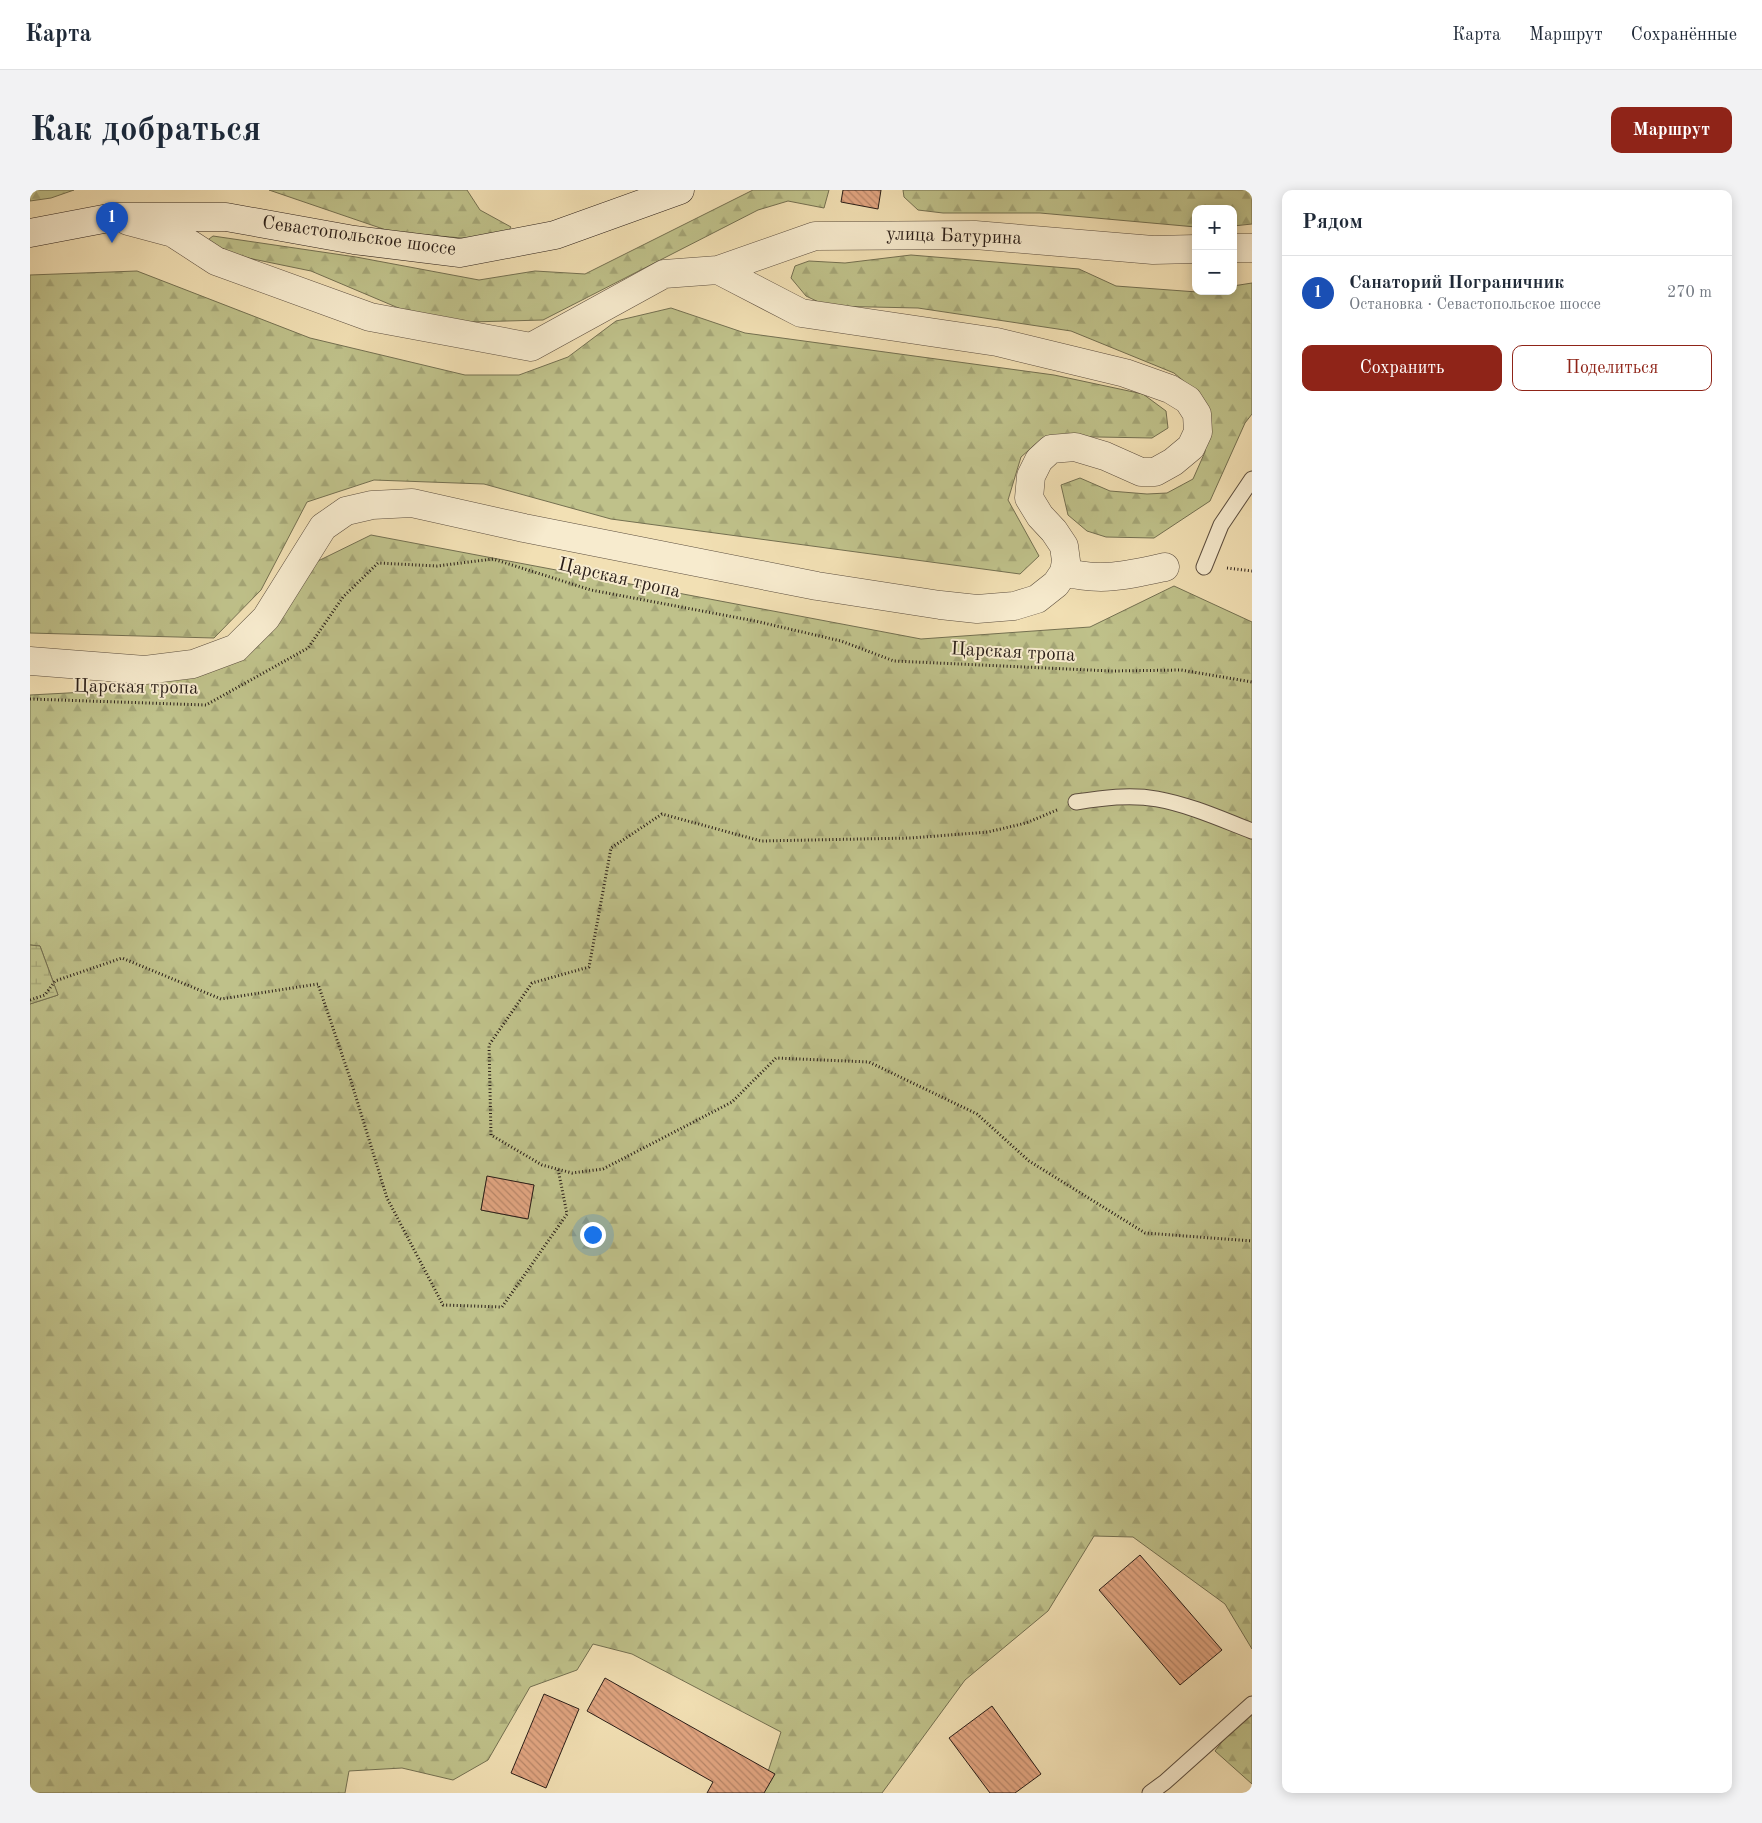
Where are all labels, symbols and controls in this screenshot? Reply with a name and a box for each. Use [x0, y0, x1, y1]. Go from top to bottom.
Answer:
text: Карта [25, 23, 92, 47]
text: Карта [1452, 26, 1501, 44]
text: Маршрут [1529, 26, 1603, 44]
text: Сохранённые [1631, 26, 1737, 44]
button: Маршрут [1611, 107, 1732, 153]
text: Как добраться [30, 113, 261, 148]
pin: 1 [96, 202, 128, 243]
map controls [1192, 205, 1237, 295]
button: + [1192, 205, 1237, 250]
text: Рядом [1302, 212, 1363, 233]
street label: Севастопольское шоссе [261, 214, 457, 260]
street label: улица Батурина [886, 225, 1023, 249]
button: − [1192, 250, 1237, 295]
text: Санаторий Пограничник [1349, 274, 1564, 293]
text: 1 [1313, 285, 1323, 301]
text: 270 m [1667, 285, 1712, 301]
text: Остановка · Севастопольское шоссе [1349, 297, 1601, 313]
button: Сохранить [1302, 345, 1502, 391]
button: Поделиться [1512, 345, 1712, 391]
street label: Царская тропа [556, 556, 683, 602]
street label: Царская тропа [950, 640, 1076, 666]
street label: Царская тропа [73, 677, 199, 699]
your location [580, 1222, 606, 1248]

